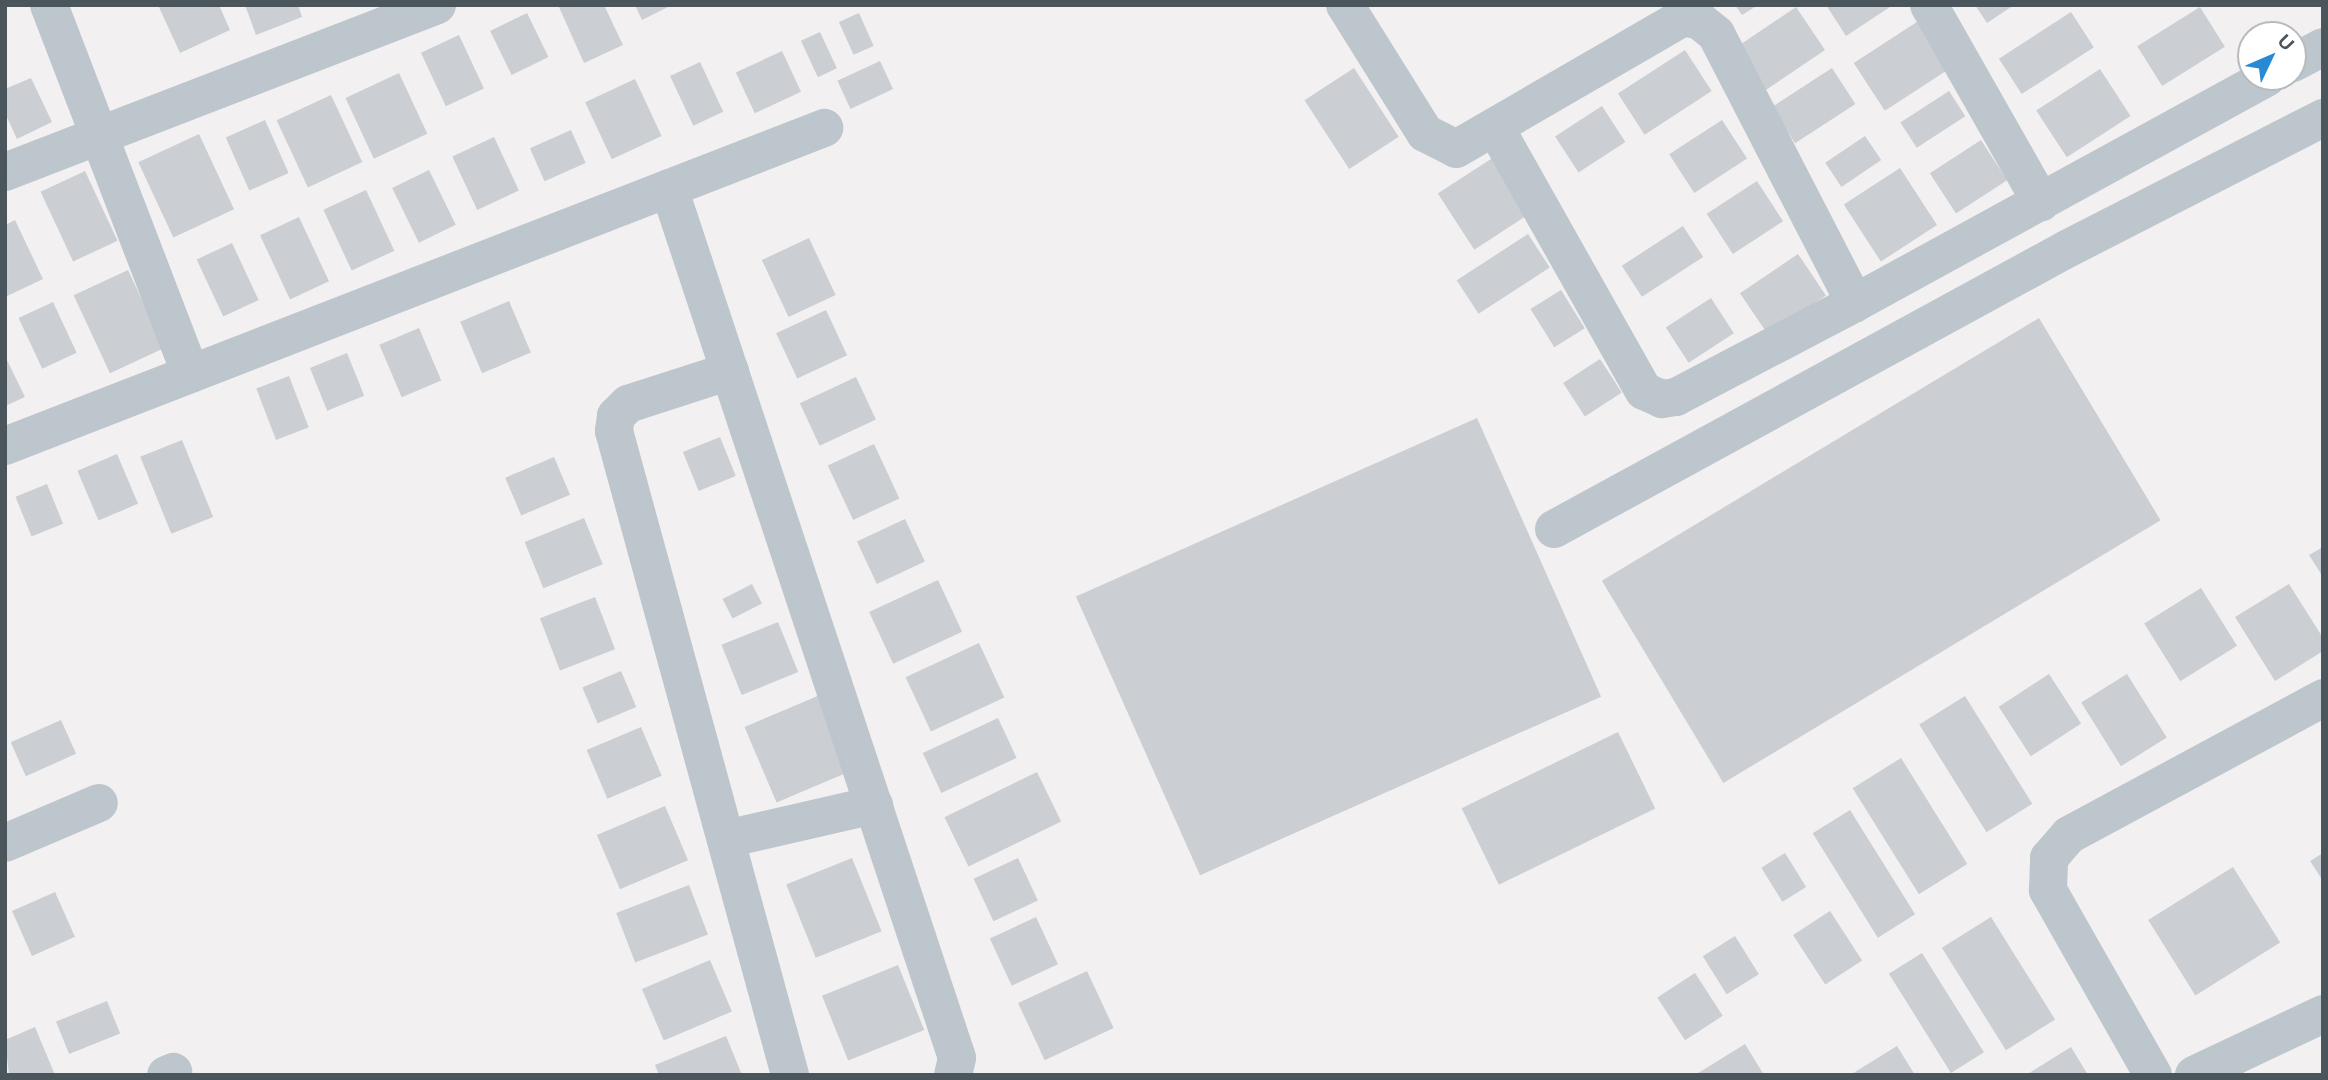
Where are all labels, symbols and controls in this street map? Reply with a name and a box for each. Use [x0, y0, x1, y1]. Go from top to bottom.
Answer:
north arrow [2237, 21, 2307, 91]
text: U [2274, 30, 2298, 55]

